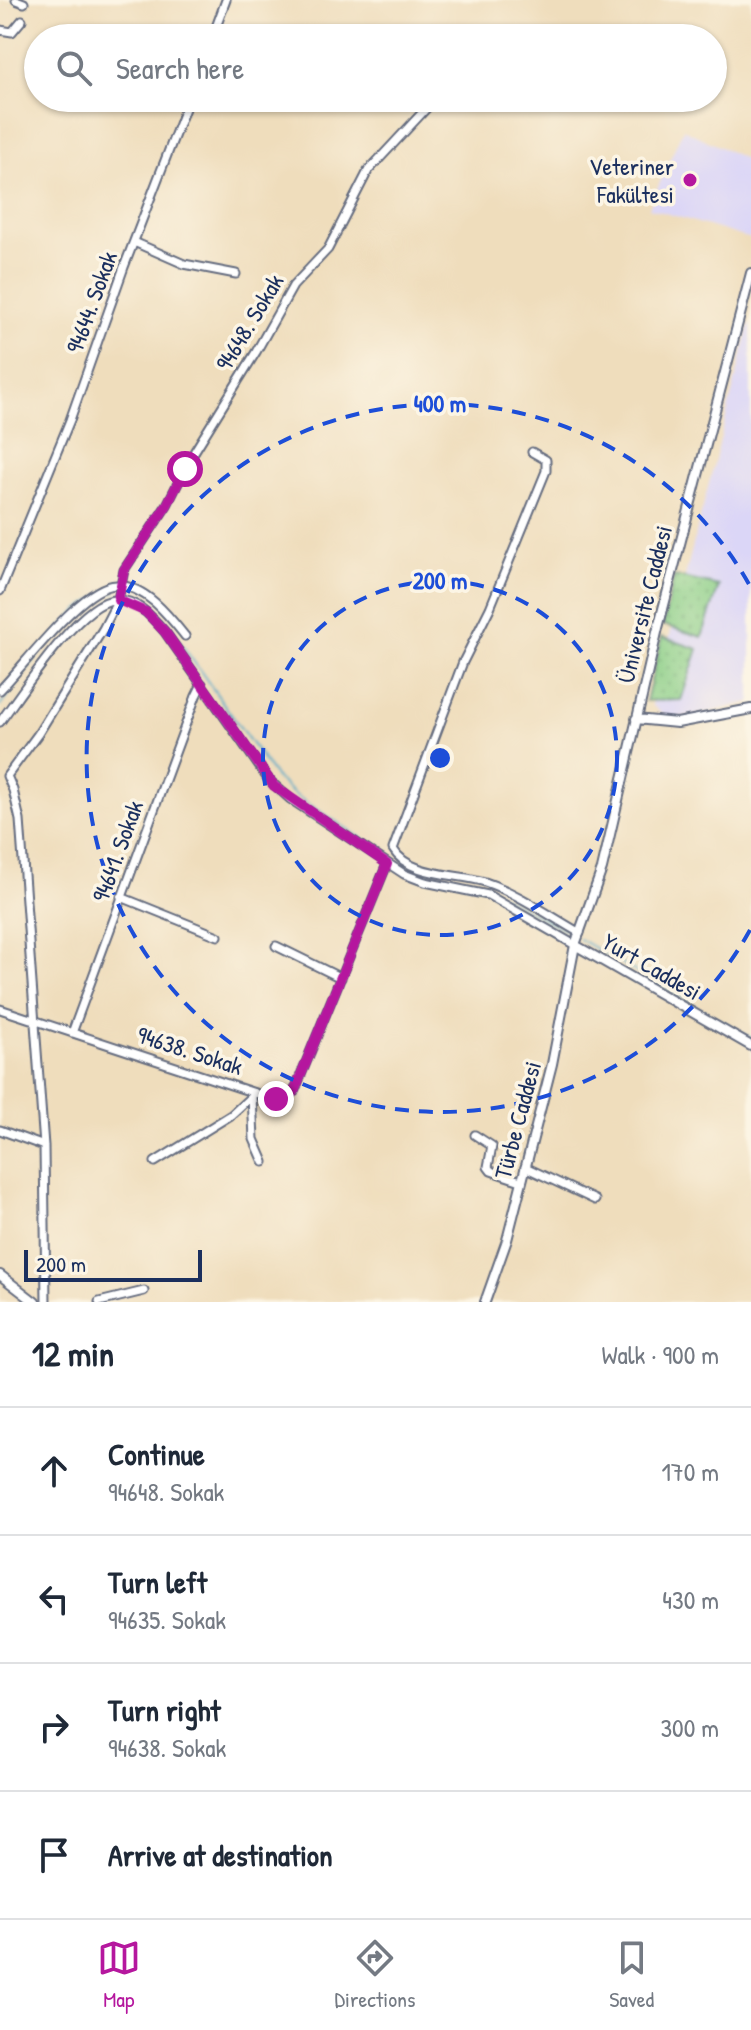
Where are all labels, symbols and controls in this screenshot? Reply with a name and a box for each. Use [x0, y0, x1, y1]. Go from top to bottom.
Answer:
search box [24, 24, 727, 112]
icon: search [52, 46, 96, 90]
text: Search here [116, 48, 244, 88]
place label: Veteriner Fakültesi [589, 150, 674, 210]
marker: Veteriner Fakültesi [681, 171, 699, 189]
street label: 94644. Sokak [58, 247, 124, 357]
street label: 94648. Sokak [208, 268, 290, 376]
text: 400 m [414, 387, 466, 419]
route start [167, 451, 203, 487]
street label: Üniversite Caddesi [609, 522, 679, 686]
text: 200 m [413, 564, 467, 596]
centre of rings [426, 744, 454, 772]
street label: 94641. Sokak [84, 796, 150, 906]
street label: Yurt Caddesi [597, 925, 707, 1007]
street label: 94638. Sokak [133, 1018, 247, 1082]
street label: Türbe Caddesi [486, 1058, 548, 1182]
route end [258, 1081, 294, 1117]
scale bar [24, 1246, 202, 1282]
text: 200 m [36, 1249, 86, 1279]
text: 12 min [32, 1331, 114, 1377]
text: Walk · 900 m [601, 1337, 719, 1372]
text: Continue [108, 1434, 205, 1474]
icon: ahead [32, 1449, 76, 1493]
text: 170 m [661, 1454, 719, 1489]
text: 94648. Sokak [108, 1474, 224, 1509]
text: Turn left [108, 1562, 207, 1602]
icon: left [32, 1577, 76, 1621]
text: 430 m [662, 1582, 719, 1617]
text: 94635. Sokak [108, 1602, 226, 1637]
text: Turn right [108, 1690, 221, 1730]
icon: right [32, 1705, 76, 1749]
text: 300 m [660, 1710, 719, 1745]
text: 94638. Sokak [108, 1730, 226, 1765]
icon: arrive [32, 1833, 76, 1877]
text: Arrive at destination [108, 1835, 333, 1875]
tab: Map [97, 1936, 141, 2014]
tab: Directions [335, 1936, 416, 2014]
tab: Saved [609, 1936, 654, 2014]

